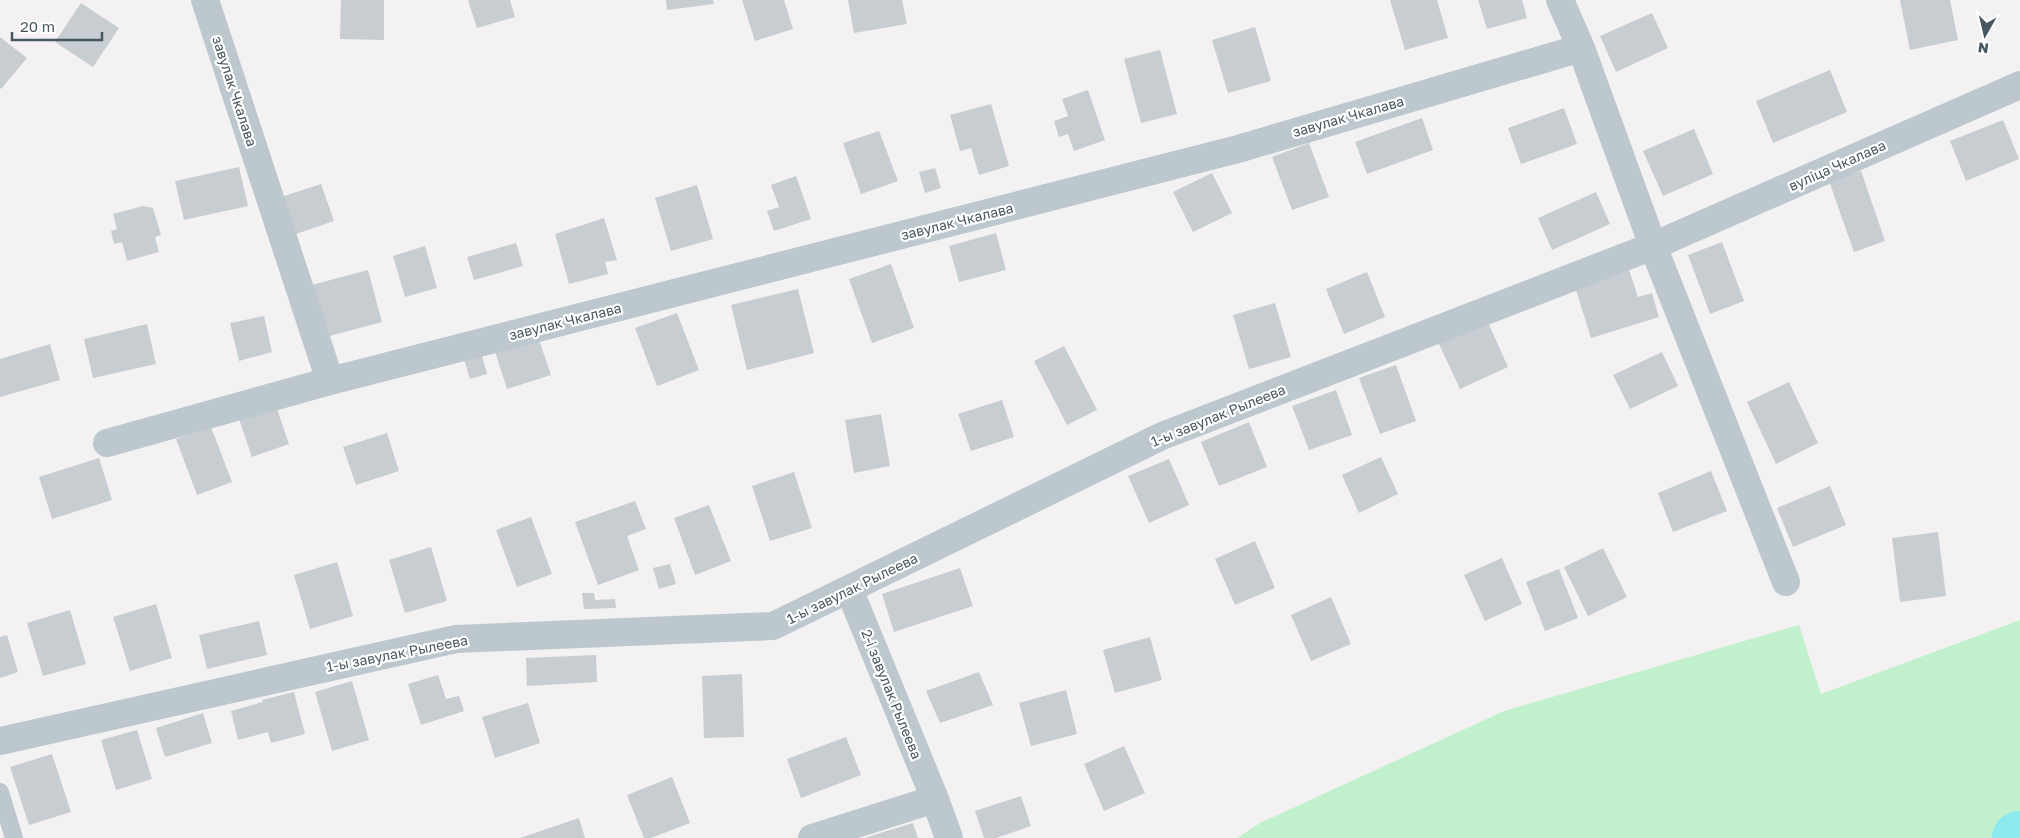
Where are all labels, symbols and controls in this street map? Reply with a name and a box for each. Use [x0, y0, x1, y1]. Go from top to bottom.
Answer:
scale bar [12, 10, 102, 42]
north arrow [1960, 10, 2010, 60]
text: 20 m [20, 17, 55, 35]
street label: завулак Чкалава [209, 34, 261, 148]
text: N [1977, 39, 1990, 58]
street label: завулак Чкалава [1290, 92, 1406, 140]
street label: вуліца Чкалава [1786, 136, 1888, 194]
street label: завулак Чкалава [899, 199, 1015, 243]
street label: завулак Чкалава [507, 299, 623, 343]
street label: 1-ы завулак Рылеева [1148, 380, 1288, 450]
street label: 1-ы завулак Рылеева [784, 549, 920, 627]
street label: 2-і завулак Рылеева [858, 627, 926, 761]
street label: 1-ы завулак Рылеева [325, 631, 469, 675]

